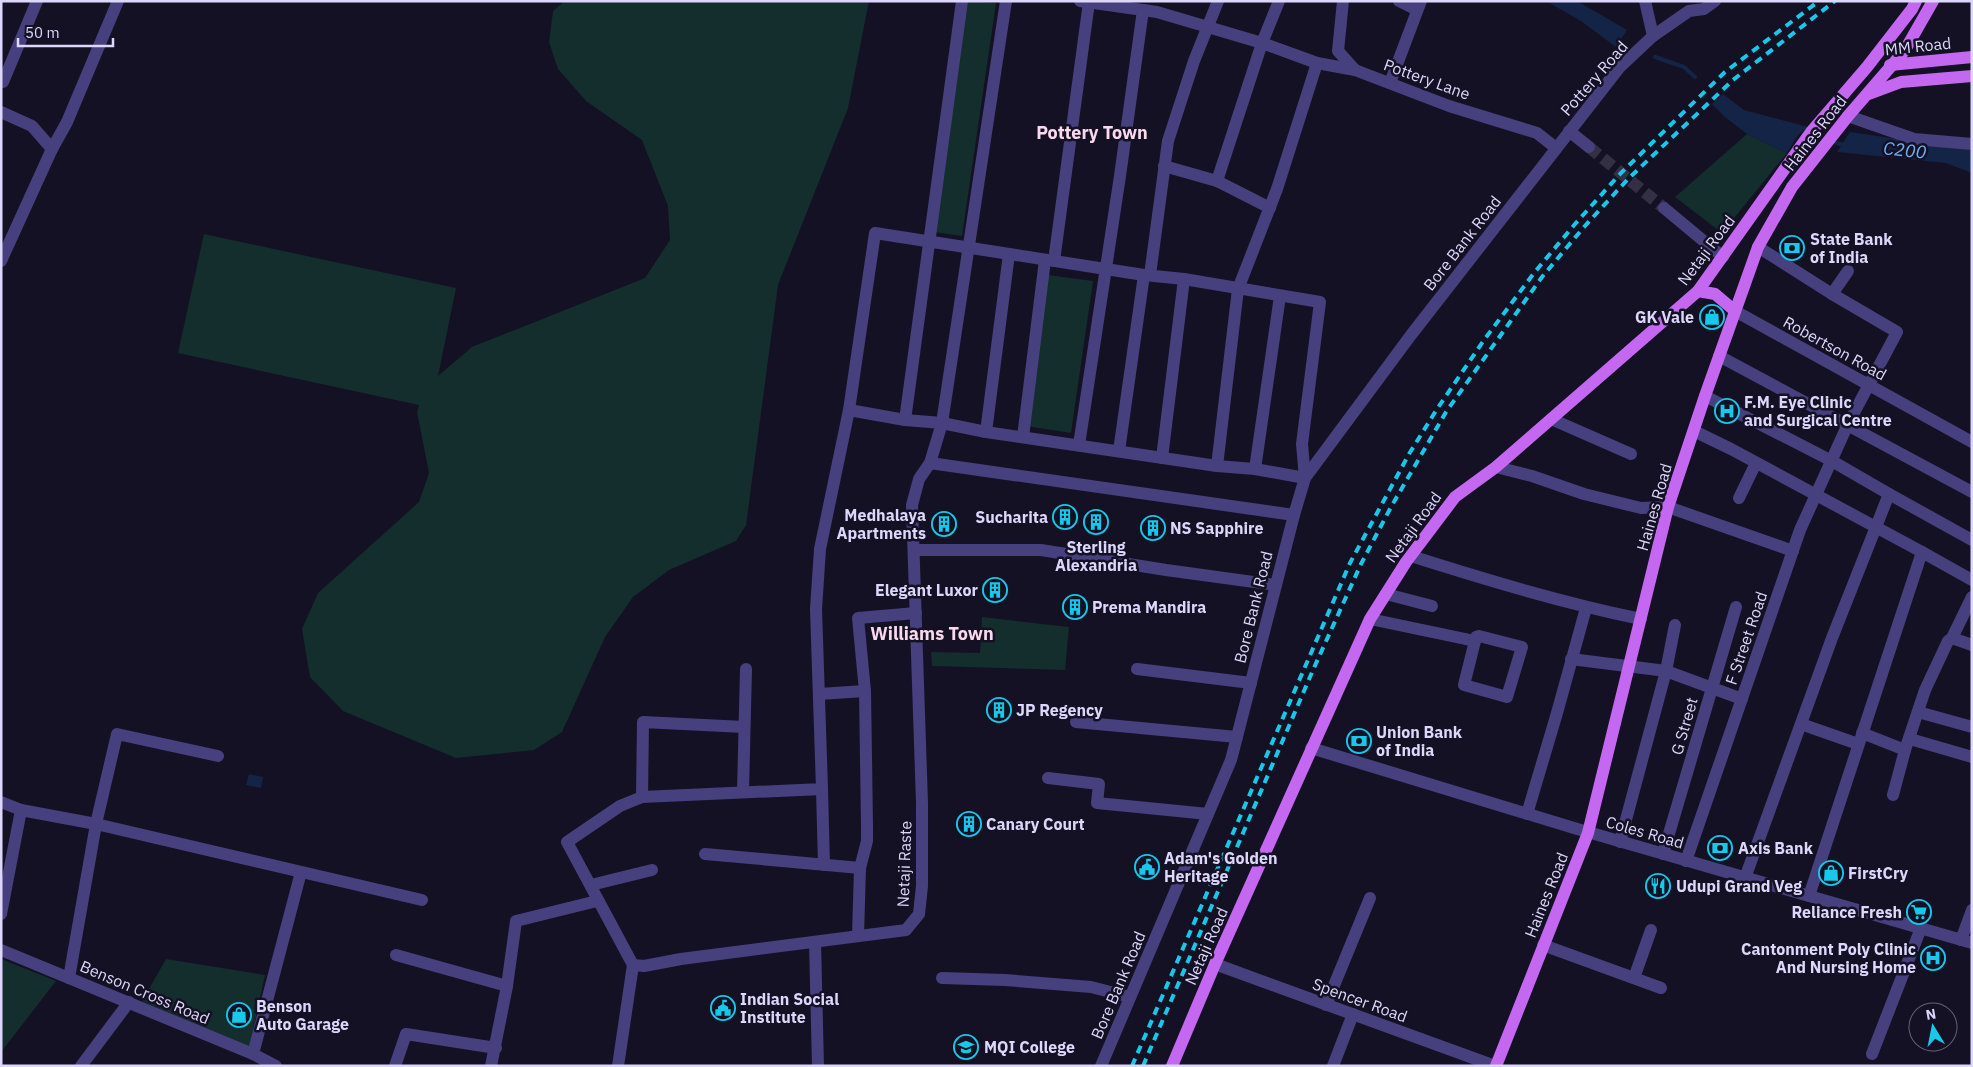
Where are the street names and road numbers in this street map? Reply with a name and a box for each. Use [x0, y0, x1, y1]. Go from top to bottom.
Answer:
street label: MM Road [1884, 33, 1952, 59]
street label: Pottery Road [1556, 36, 1632, 120]
street label: Pottery Lane [1381, 54, 1473, 104]
street label: Haines Road [1779, 91, 1851, 175]
street label: Bore Bank Road [1419, 192, 1505, 294]
street label: Netaji Road [1673, 211, 1739, 289]
street label: Robertson Road [1780, 311, 1890, 385]
street label: Haines Road [1632, 461, 1676, 553]
street label: Netaji Road [1381, 488, 1445, 566]
street label: Bore Bank Road [1229, 549, 1277, 665]
street label: F Street Road [1721, 589, 1771, 687]
street label: G Street [1666, 695, 1702, 757]
street label: Coles Road [1604, 811, 1686, 853]
street label: Netaji Raste [892, 820, 916, 908]
street label: Haines Road [1520, 849, 1572, 941]
street label: Netaji Road [1180, 904, 1232, 988]
street label: Bore Bank Road [1086, 928, 1150, 1042]
street label: Benson Cross Road [77, 956, 213, 1028]
street label: Spencer Road [1310, 974, 1410, 1026]

